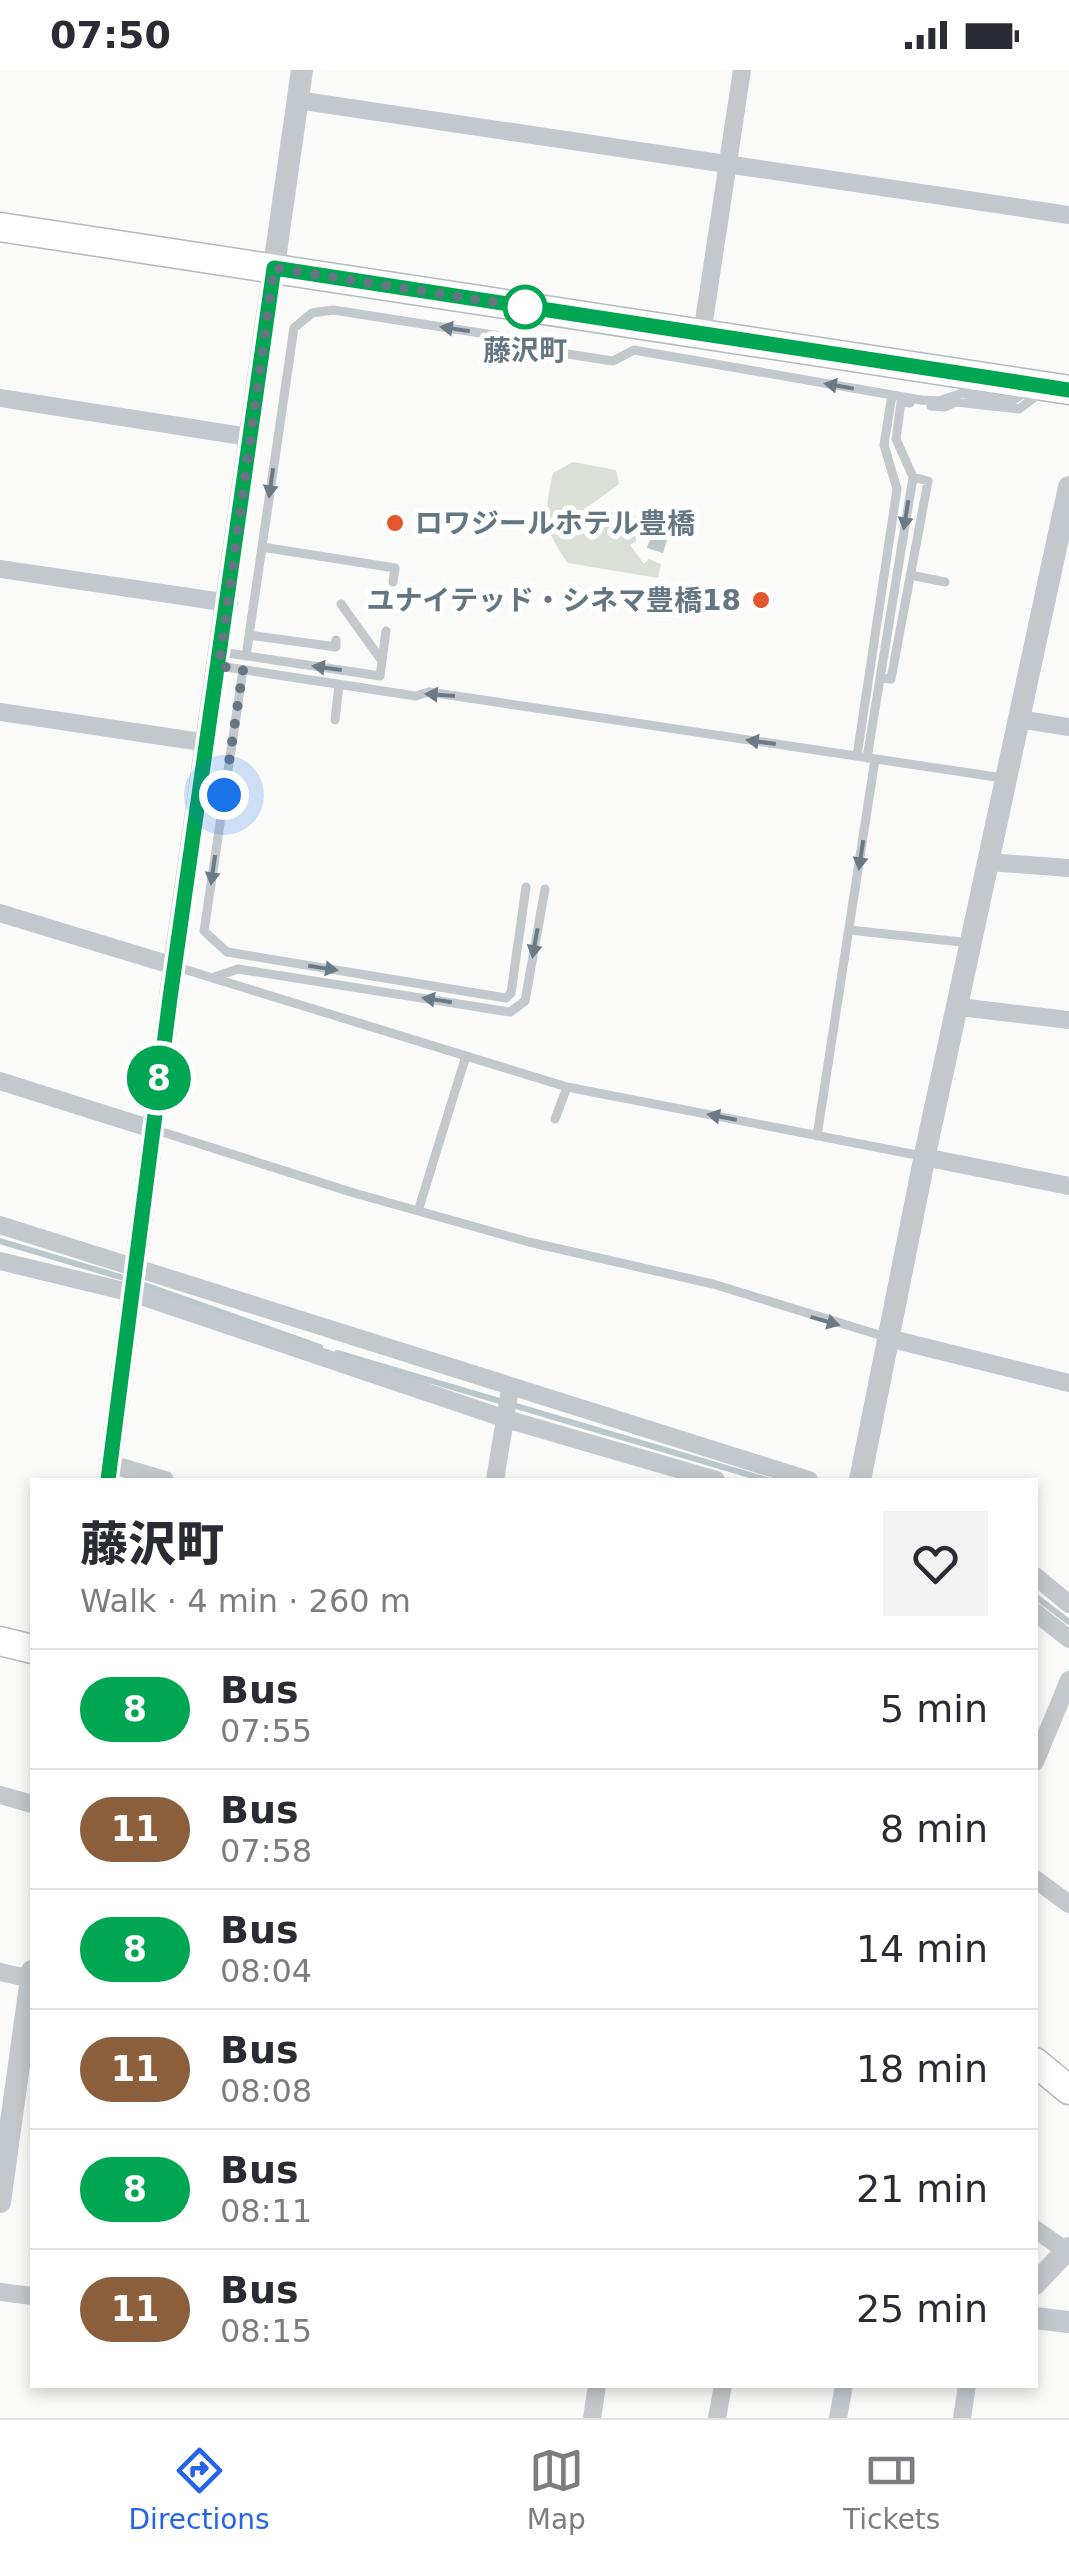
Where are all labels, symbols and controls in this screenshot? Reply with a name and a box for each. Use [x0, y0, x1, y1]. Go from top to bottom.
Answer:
text: 07:50 [50, 13, 171, 57]
marker: 藤沢町 [504, 286, 546, 328]
one-way arrow [438, 321, 470, 336]
place label: 藤沢町 [483, 334, 567, 367]
one-way arrow [823, 378, 854, 393]
one-way arrow [263, 467, 278, 499]
one-way arrow [898, 500, 914, 531]
place label: ロワジールホテル豊橋 [415, 507, 695, 540]
marker: ロワジールホテル豊橋 [384, 512, 406, 534]
place label: ユナイテッド・シネマ豊橋18 [367, 584, 741, 617]
marker: ユナイテッド・シネマ豊橋18 [750, 589, 772, 611]
one-way arrow [311, 659, 342, 675]
one-way arrow [423, 687, 455, 703]
one-way arrow [745, 733, 776, 749]
your location [199, 770, 249, 820]
one-way arrow [852, 840, 868, 872]
one-way arrow [205, 855, 221, 887]
one-way arrow [527, 927, 542, 959]
one-way arrow [308, 960, 339, 976]
one-way arrow [421, 992, 453, 1007]
line badge: 8 [126, 1046, 192, 1110]
text: 8 [147, 1058, 171, 1098]
one-way arrow [706, 1109, 737, 1125]
one-way arrow [809, 1313, 840, 1329]
button: heart [883, 1511, 988, 1616]
text: 藤沢町 [80, 1516, 224, 1572]
text: Walk · 4 min · 260 m [80, 1582, 411, 1620]
text: Bus [220, 1668, 299, 1712]
text: 5 min [880, 1687, 988, 1731]
text: 8 [123, 1689, 147, 1729]
text: 07:55 [220, 1712, 312, 1750]
text: Bus [220, 1788, 299, 1832]
text: 8 min [880, 1807, 988, 1851]
text: 11 [111, 1809, 159, 1849]
text: 07:58 [220, 1832, 312, 1870]
text: Bus [220, 1908, 299, 1952]
text: 14 min [856, 1927, 988, 1971]
text: 8 [123, 1929, 147, 1969]
text: 08:04 [220, 1952, 312, 1990]
text: Bus [220, 2028, 299, 2072]
text: 18 min [856, 2047, 988, 2091]
text: 11 [111, 2049, 159, 2089]
text: 08:08 [220, 2072, 312, 2110]
text: Bus [220, 2148, 299, 2192]
text: 21 min [856, 2167, 988, 2211]
text: 8 [123, 2169, 147, 2209]
text: 08:11 [220, 2192, 312, 2230]
text: Bus [220, 2268, 299, 2312]
text: 25 min [856, 2287, 988, 2331]
text: 11 [111, 2289, 159, 2329]
text: 08:15 [220, 2312, 312, 2350]
tab: Directions [129, 2443, 270, 2536]
tab: Map [527, 2443, 586, 2536]
tab: Tickets [843, 2443, 940, 2536]

